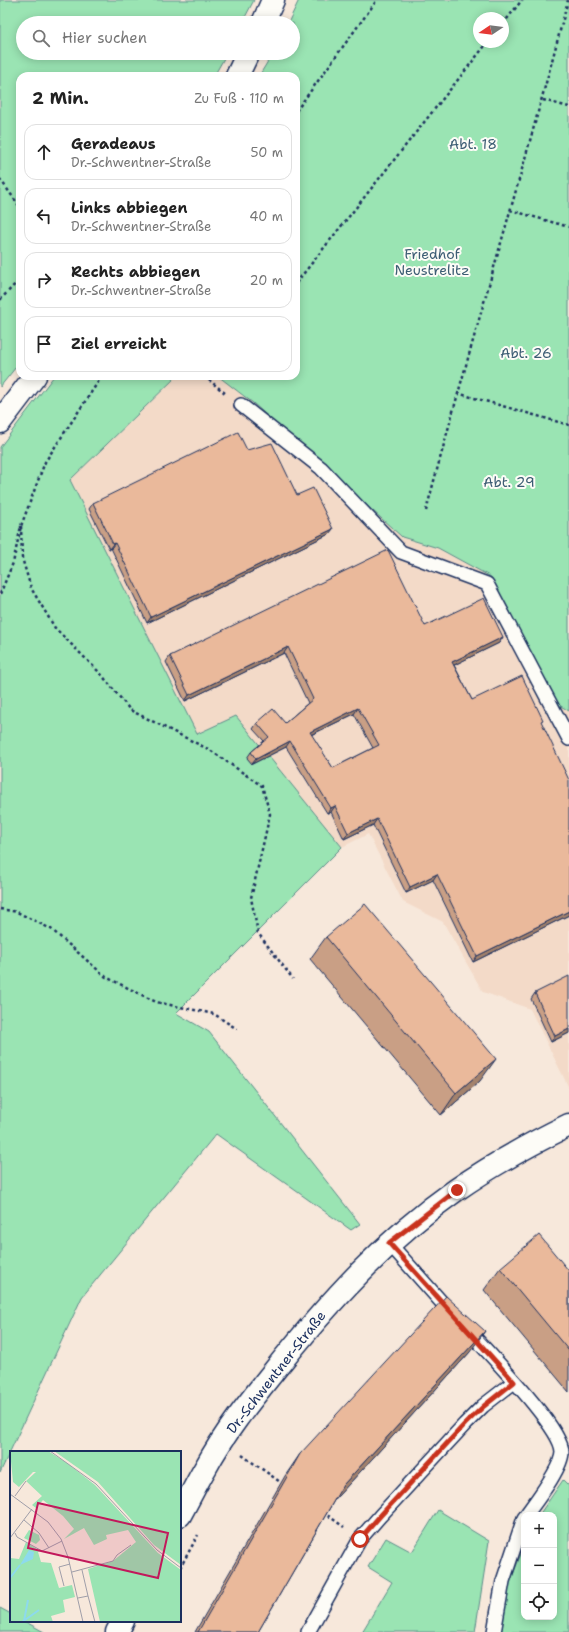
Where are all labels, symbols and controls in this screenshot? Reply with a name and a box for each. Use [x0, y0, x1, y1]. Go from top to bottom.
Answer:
north arrow [473, 12, 509, 48]
search box [16, 16, 300, 60]
icon: search [30, 27, 52, 49]
text: Hier suchen [62, 28, 147, 48]
text: 2 Min. [32, 87, 89, 109]
text: Zu Fuß · 110 m [194, 90, 284, 107]
text: Geradeaus [71, 134, 156, 154]
park label: Abt. 18 [449, 135, 497, 153]
icon: ahead [33, 141, 55, 163]
text: 50 m [250, 144, 283, 161]
text: Dr.-Schwentner-Straße [71, 154, 211, 171]
text: Links abbiegen [71, 198, 187, 218]
icon: left [33, 205, 55, 227]
text: 40 m [249, 208, 283, 225]
text: Dr.-Schwentner-Straße [71, 218, 211, 235]
park label: Friedhof Neustrelitz [395, 245, 469, 279]
text: Rechts abbiegen [71, 262, 200, 282]
icon: right [33, 269, 55, 291]
text: 20 m [250, 272, 283, 289]
text: Dr.-Schwentner-Straße [71, 282, 211, 299]
icon: arrive [33, 333, 55, 355]
text: Ziel erreicht [71, 334, 167, 354]
park label: Abt. 26 [500, 344, 552, 362]
park label: Abt. 29 [483, 473, 535, 491]
route end [448, 1181, 466, 1199]
street label: Dr.-Schwentner-Straße [222, 1307, 330, 1437]
inset map [10, 1451, 181, 1622]
map controls [521, 1512, 557, 1620]
button: + [521, 1512, 557, 1548]
route start [351, 1530, 369, 1548]
button: − [521, 1548, 557, 1584]
button: locate [521, 1584, 557, 1620]

